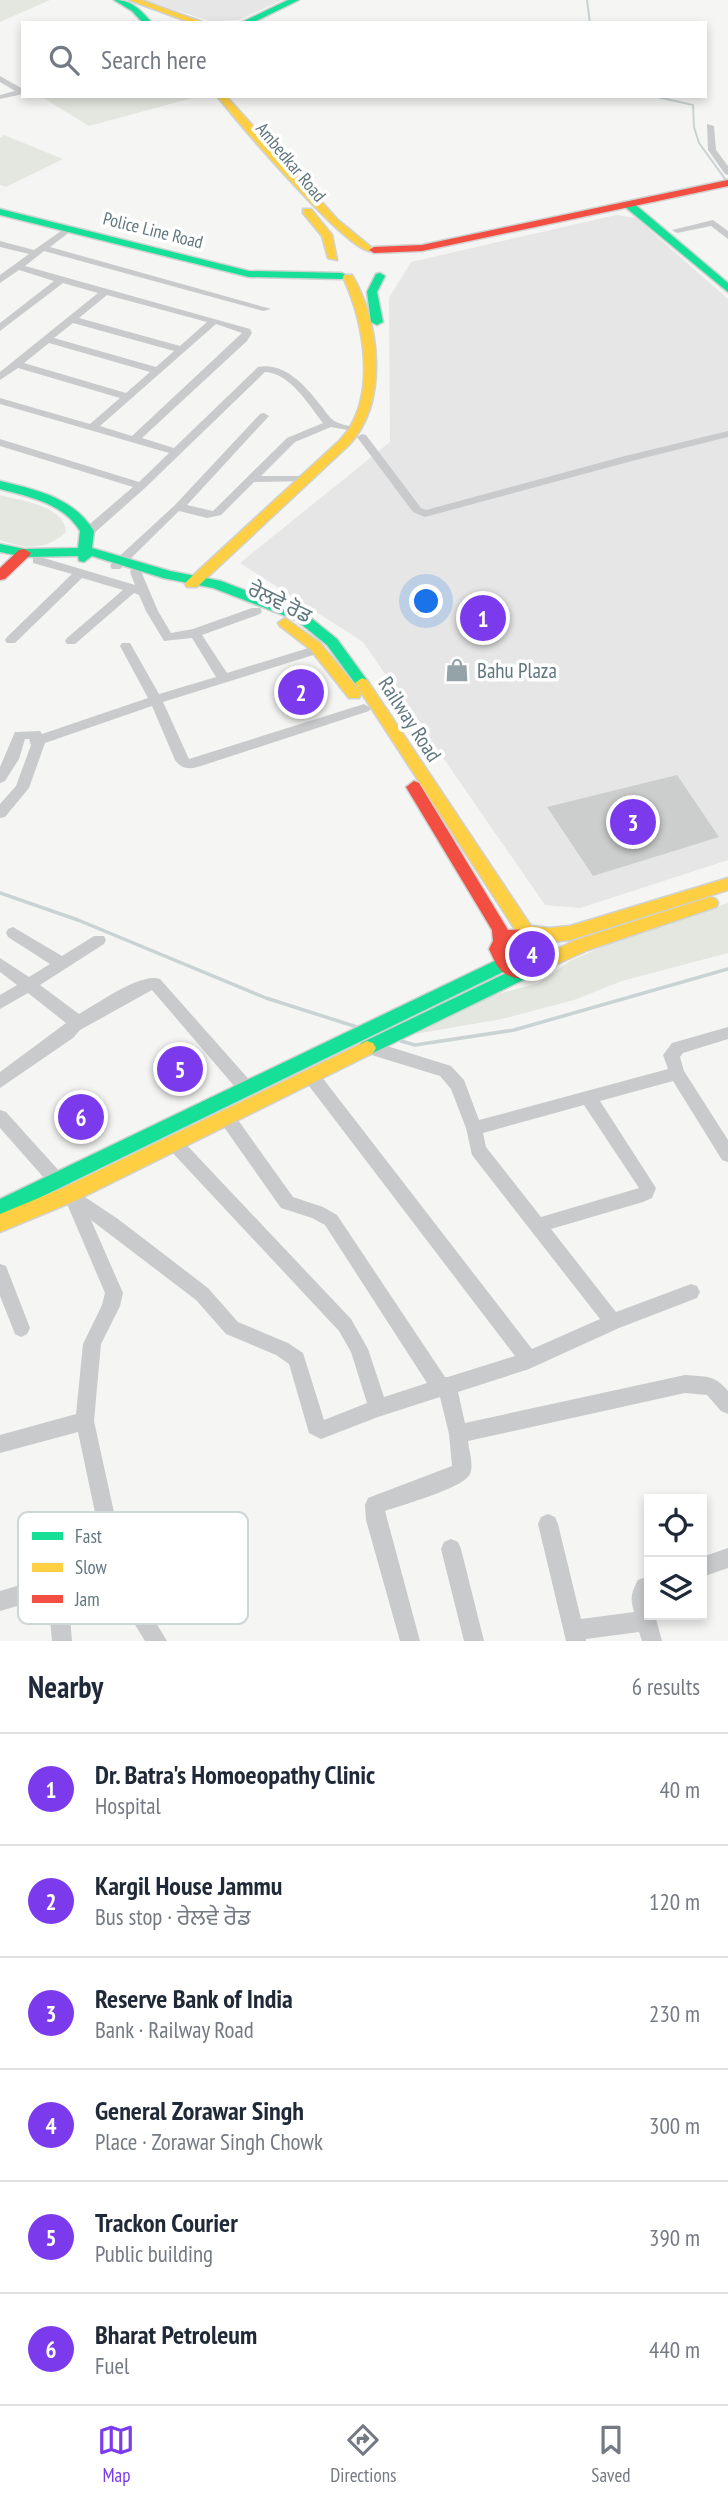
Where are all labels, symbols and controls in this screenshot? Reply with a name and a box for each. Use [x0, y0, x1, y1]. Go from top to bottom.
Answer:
search box [21, 21, 707, 98]
icon: search [45, 41, 83, 79]
text: Search here [101, 43, 207, 76]
street label: Ambedkar Road [251, 117, 331, 207]
street label: Police Line Road [101, 206, 205, 254]
street label: ਰੇਲਵੇ ਰੋਡ [243, 575, 317, 629]
your location [409, 584, 443, 618]
pin: 1 [460, 592, 506, 644]
shop icon: Bahu Plaza [443, 656, 471, 684]
place label: Bahu Plaza [477, 657, 557, 684]
pin: 2 [278, 666, 324, 718]
street label: Railway Road [372, 671, 448, 767]
pin: 3 [610, 796, 656, 848]
pin: 4 [509, 928, 555, 980]
pin: 5 [157, 1043, 203, 1095]
pin: 6 [58, 1091, 104, 1143]
map controls [644, 1494, 707, 1620]
button: locate [644, 1494, 707, 1557]
legend [18, 1512, 248, 1624]
text: Fast [75, 1524, 103, 1548]
text: Slow [75, 1555, 108, 1579]
button: layers [644, 1557, 707, 1620]
text: Jam [74, 1587, 100, 1611]
text: Nearby [28, 1667, 103, 1706]
text: 6 results [632, 1672, 700, 1701]
text: Dr. Batra's Homoeopathy Clinic [95, 1758, 375, 1791]
text: 1 [46, 1775, 57, 1804]
text: 40 m [659, 1775, 700, 1804]
text: Hospital [95, 1791, 161, 1820]
text: Kargil House Jammu [95, 1869, 282, 1902]
text: 2 [46, 1887, 57, 1916]
text: 120 m [649, 1887, 700, 1916]
text: Bus stop · ਰੇਲਵੇ ਰੋਡ [95, 1902, 251, 1931]
text: Reserve Bank of India [95, 1982, 293, 2015]
text: 3 [46, 1999, 57, 2028]
text: 230 m [649, 1999, 700, 2028]
text: Bank · Railway Road [95, 2015, 254, 2044]
text: General Zorawar Singh [95, 2094, 304, 2127]
text: 4 [46, 2111, 57, 2140]
text: 300 m [649, 2111, 700, 2140]
text: Place · Zorawar Singh Chowk [95, 2127, 323, 2156]
text: Trackon Courier [95, 2206, 238, 2239]
text: 5 [46, 2223, 57, 2252]
text: 390 m [649, 2223, 700, 2252]
text: Public building [95, 2239, 213, 2268]
text: Bharat Petroleum [95, 2318, 257, 2351]
text: 6 [46, 2335, 57, 2364]
text: 440 m [649, 2335, 700, 2364]
text: Fuel [95, 2351, 129, 2380]
tab: Map [97, 2421, 135, 2487]
tab: Directions [330, 2421, 396, 2487]
tab: Saved [591, 2421, 631, 2487]

